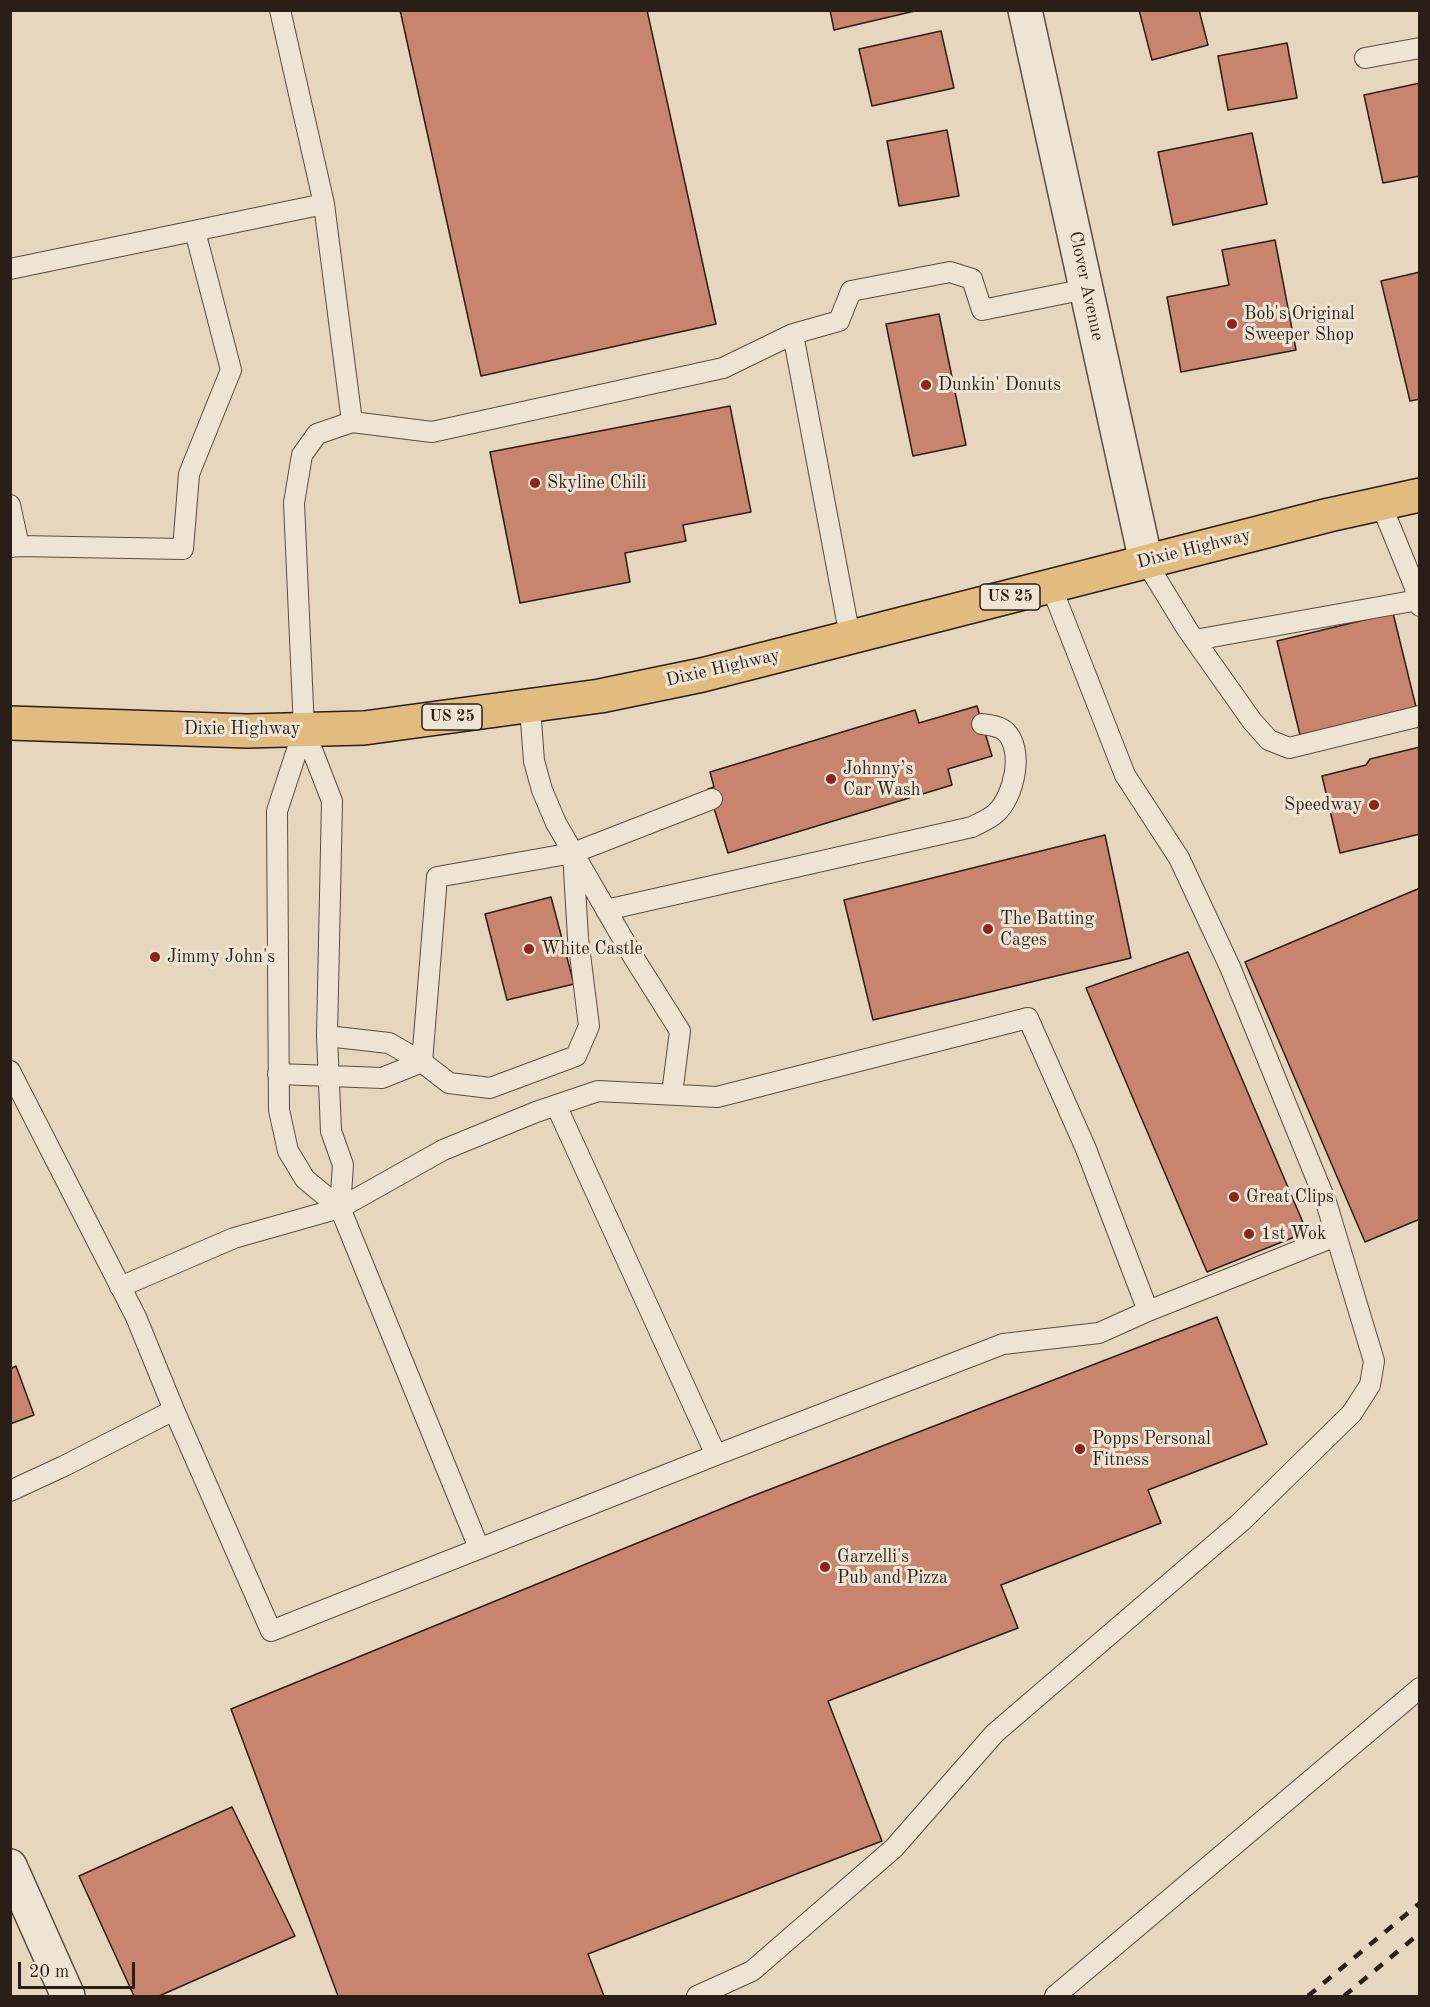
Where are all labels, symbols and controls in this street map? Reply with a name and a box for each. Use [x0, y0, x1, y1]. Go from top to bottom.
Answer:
street label: Clover Avenue [1064, 229, 1108, 343]
place label: Bob's Original Sweeper Shop [1244, 303, 1355, 346]
marker: Bob's Original Sweeper Shop [1225, 317, 1239, 331]
place label: Dunkin' Donuts [938, 374, 1061, 396]
marker: Dunkin' Donuts [919, 378, 933, 392]
place label: Skyline Chili [547, 472, 646, 494]
marker: Skyline Chili [528, 476, 542, 490]
street label: Dixie Highway [1135, 524, 1253, 574]
road number: US 25 [980, 584, 1040, 610]
street label: Dixie Highway [664, 644, 782, 692]
road number: US 25 [422, 704, 482, 730]
street label: Dixie Highway [184, 718, 300, 740]
place label: Johnny’s Car Wash [843, 758, 921, 800]
marker: Johnny’s Car Wash [824, 772, 838, 786]
place label: Speedway [1284, 794, 1362, 816]
marker: Speedway [1367, 798, 1381, 812]
place label: The Batting Cages [1000, 908, 1094, 950]
marker: The Batting Cages [981, 922, 995, 936]
place label: White Castle [541, 938, 643, 960]
marker: White Castle [522, 942, 536, 956]
place label: Jimmy John's [167, 946, 275, 968]
marker: Jimmy John's [148, 950, 162, 964]
place label: Great Clips [1246, 1186, 1334, 1208]
marker: Great Clips [1227, 1190, 1241, 1204]
place label: 1st Wok [1261, 1223, 1326, 1245]
marker: 1st Wok [1242, 1227, 1256, 1241]
place label: Popps Personal Fitness [1092, 1428, 1211, 1470]
marker: Popps Personal Fitness [1073, 1442, 1087, 1456]
place label: Garzelli's Pub and Pizza [837, 1546, 948, 1588]
marker: Garzelli's Pub and Pizza [818, 1560, 832, 1574]
scale bar [21, 1950, 138, 1988]
text: 20 m [29, 1963, 69, 1981]

